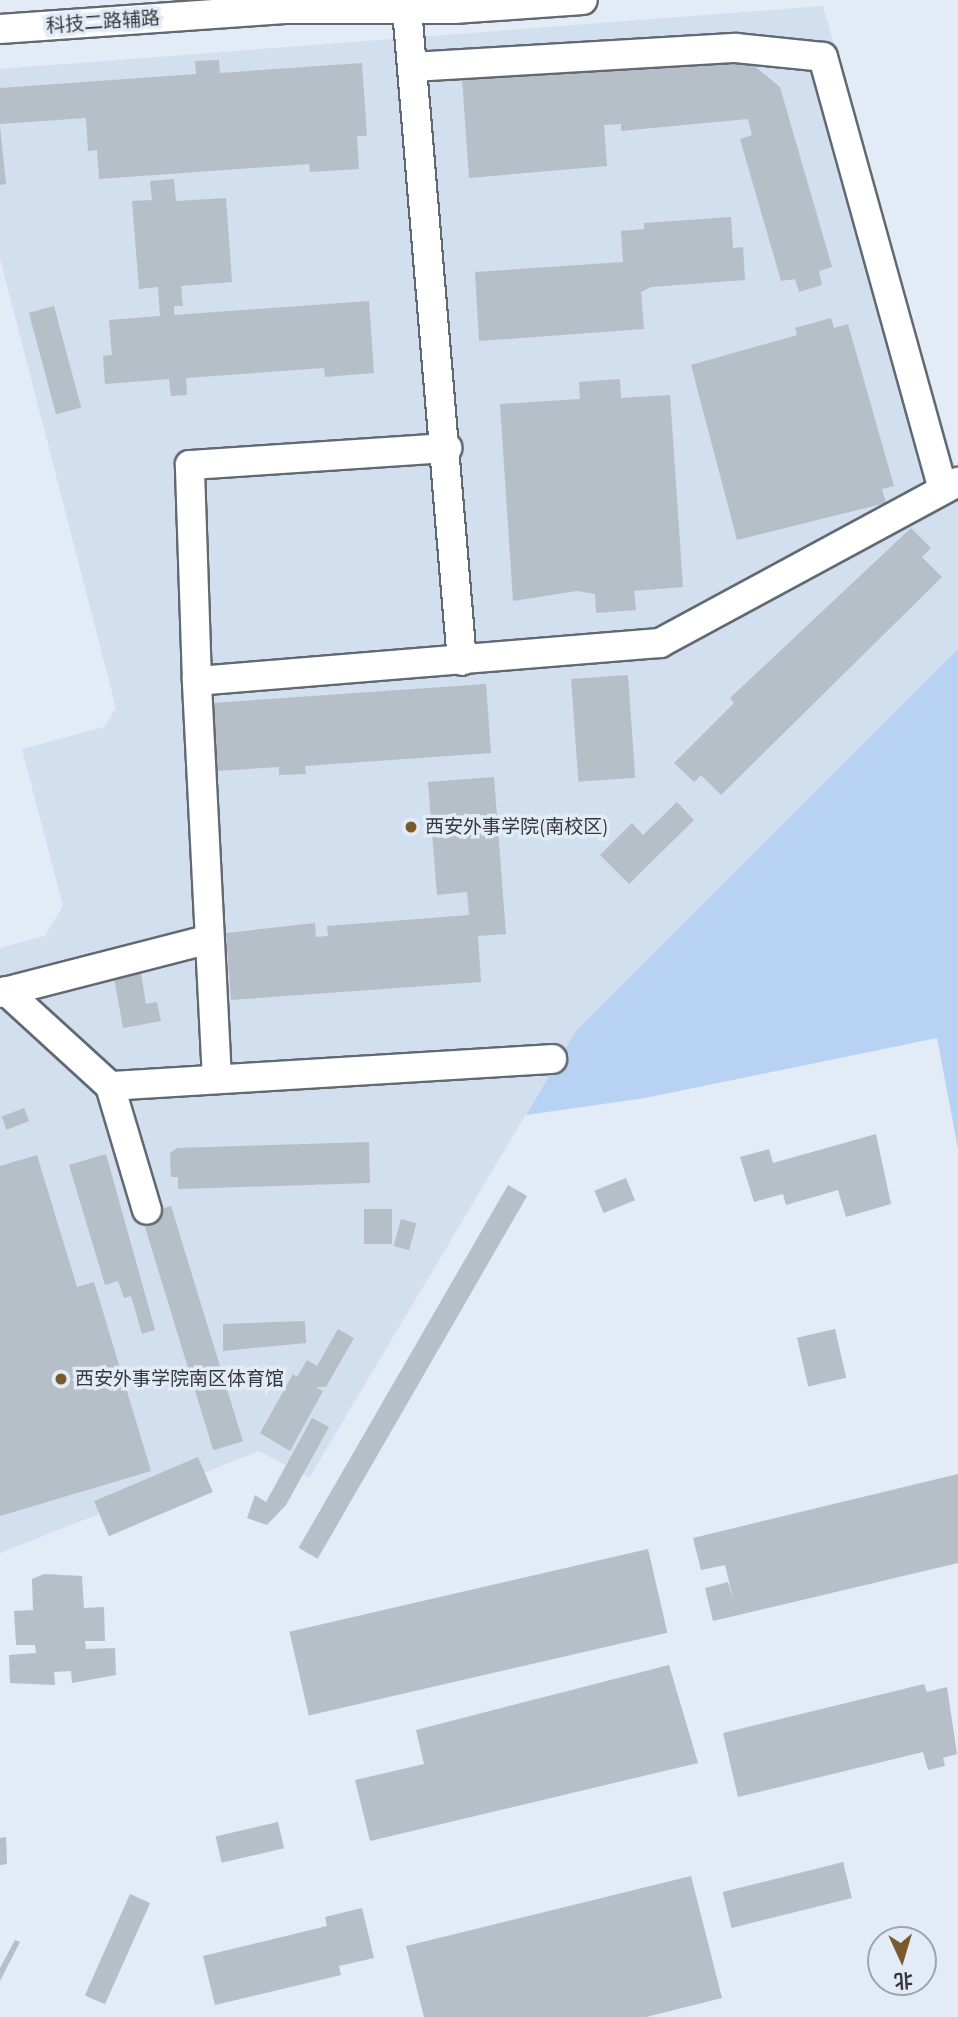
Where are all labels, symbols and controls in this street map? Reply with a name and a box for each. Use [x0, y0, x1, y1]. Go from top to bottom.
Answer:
street label: 科技二路辅路 [45, 7, 161, 37]
place label: 西安外事学院(南校区) [425, 816, 609, 838]
marker: 西安外事学院(南校区) [403, 819, 419, 835]
place label: 西安外事学院南区体育馆 [75, 1368, 284, 1390]
marker: 西安外事学院南区体育馆 [53, 1371, 69, 1387]
north arrow [867, 1926, 937, 1996]
text: 北 [893, 1968, 914, 1993]

